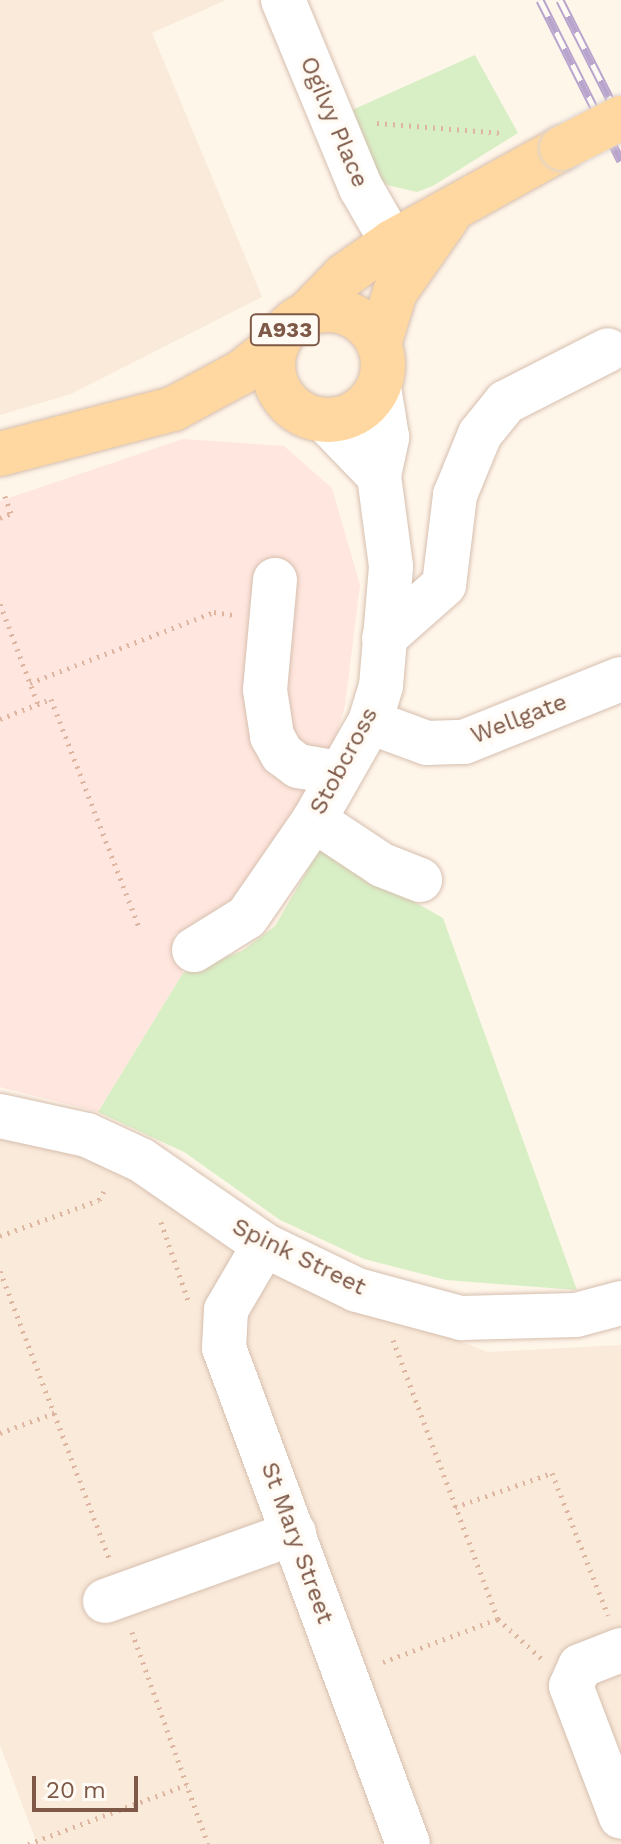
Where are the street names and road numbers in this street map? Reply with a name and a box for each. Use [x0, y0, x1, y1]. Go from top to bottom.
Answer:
street label: Ogilvy Place [293, 52, 375, 192]
road number: A933 [249, 312, 321, 348]
street label: Wellgate [467, 688, 571, 750]
street label: Stobcross [304, 702, 384, 820]
street label: Spink Street [227, 1212, 371, 1302]
street label: St Mary Street [254, 1458, 340, 1628]

